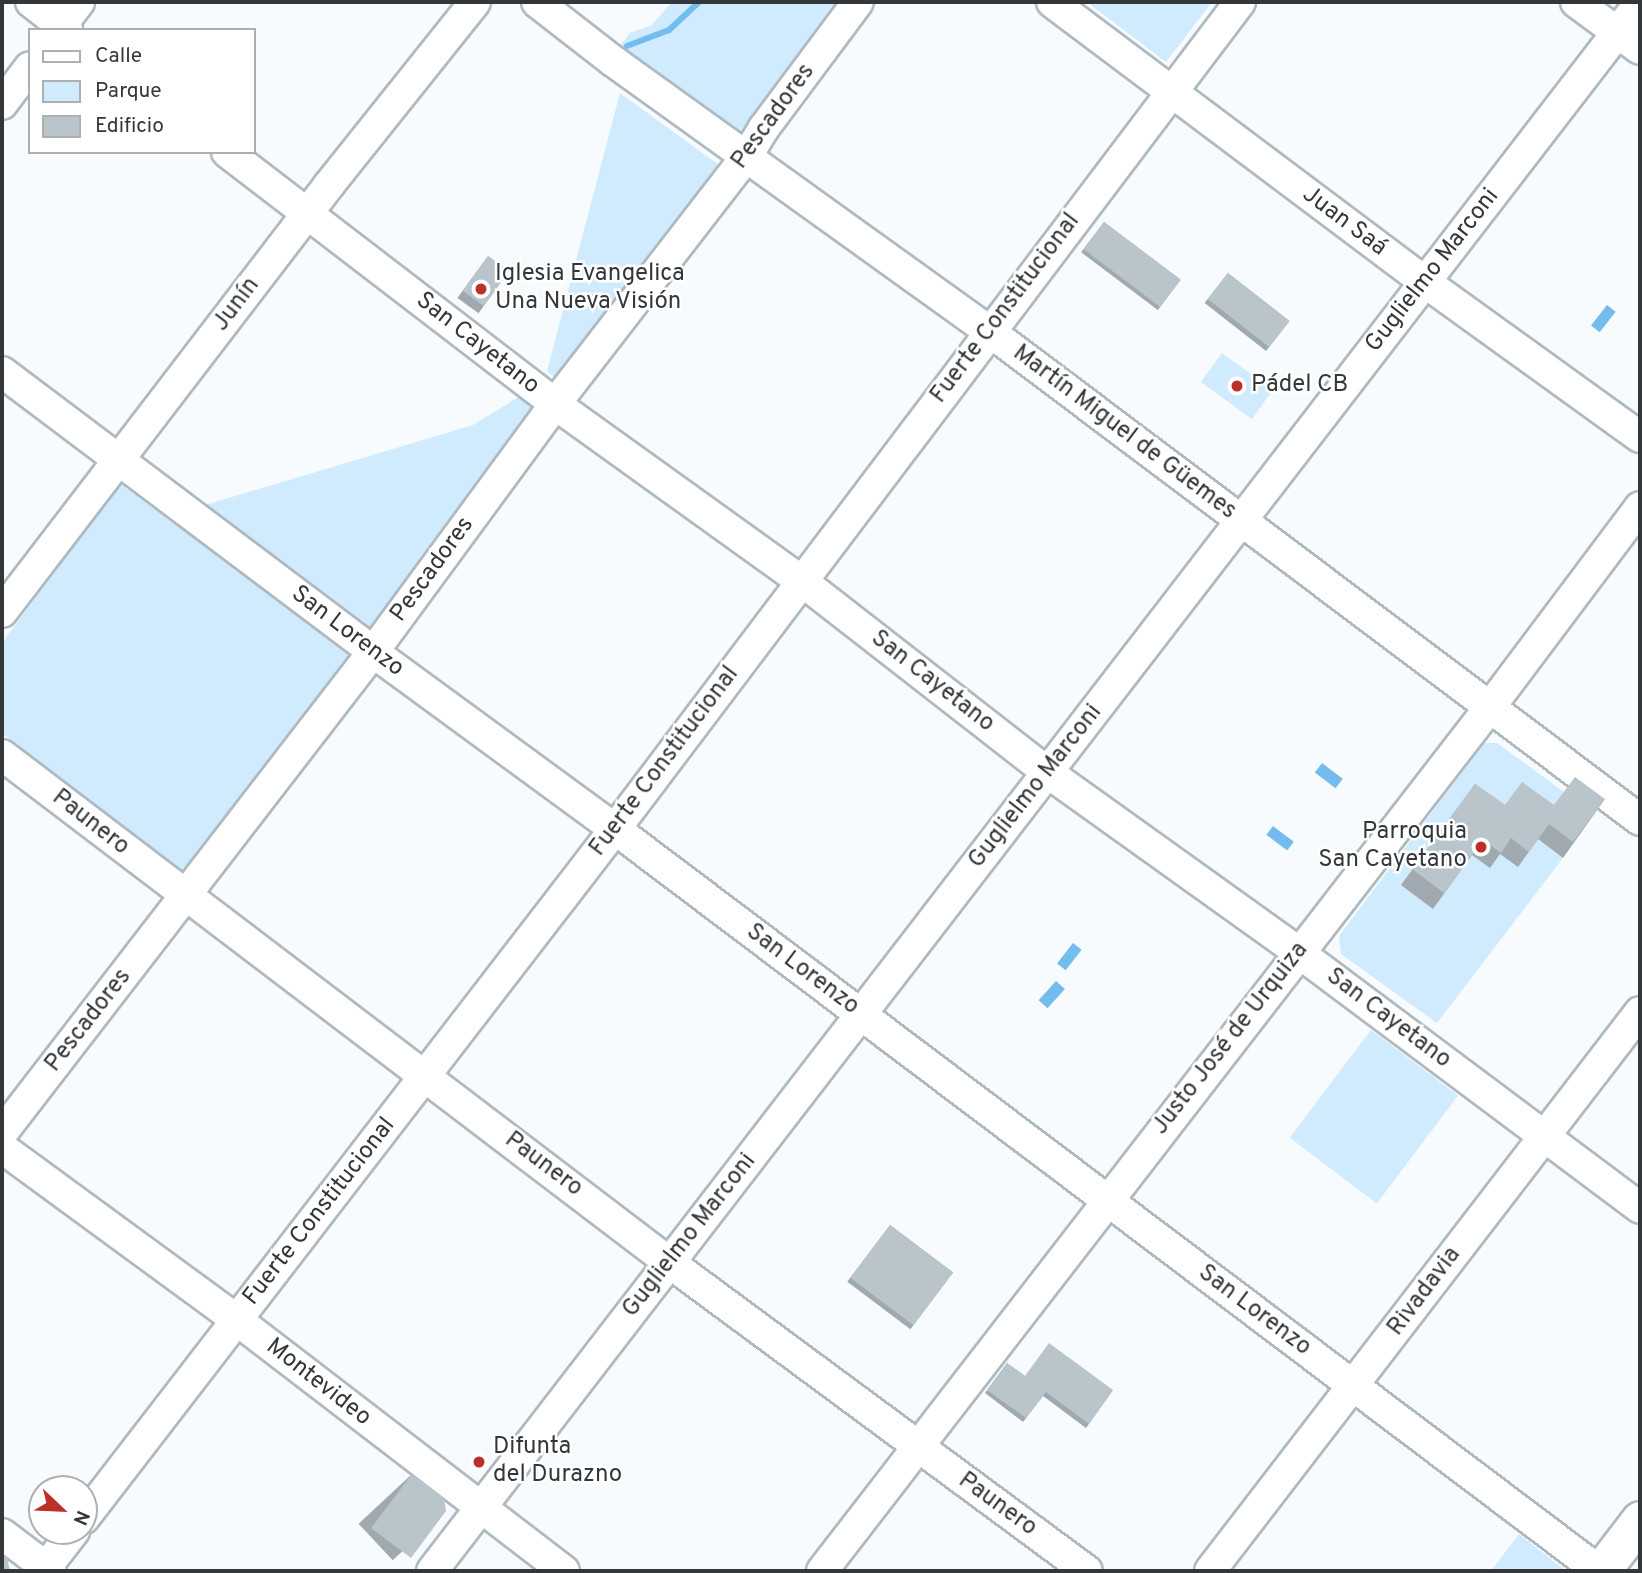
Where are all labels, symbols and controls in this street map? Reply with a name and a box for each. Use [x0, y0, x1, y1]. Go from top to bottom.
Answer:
legend [28, 28, 256, 154]
text: Calle [95, 43, 142, 70]
street label: Pescadores [726, 59, 822, 175]
text: Parque [95, 78, 162, 105]
text: Edificio [95, 113, 164, 140]
street label: Juan Saá [1296, 181, 1392, 263]
street label: Guglielmo Marconi [1360, 183, 1506, 359]
street label: Fuerte Constitucional [925, 208, 1087, 410]
place label: Iglesia Evangelica Una Nueva Visión [495, 261, 685, 317]
street label: Junín [207, 272, 267, 338]
marker: Iglesia Evangelica Una Nueva Visión [473, 281, 489, 297]
street label: San Cayetano [409, 287, 545, 401]
street label: Martín Miguel de Güemes [1007, 340, 1241, 526]
place label: Pádel CB [1251, 372, 1348, 400]
marker: Pádel CB [1229, 378, 1245, 394]
street label: Pescadores [385, 512, 481, 628]
street label: San Lorenzo [285, 580, 409, 684]
street label: San Cayetano [864, 625, 1000, 739]
street label: Fuerte Constitucional [584, 661, 746, 863]
street label: Guglielmo Marconi [963, 699, 1109, 875]
street label: Paunero [46, 784, 134, 862]
place label: Parroquia San Cayetano [1318, 819, 1467, 875]
marker: Parroquia San Cayetano [1473, 839, 1489, 855]
street label: San Lorenzo [740, 918, 864, 1022]
street label: Justo José de Urquiza [1147, 937, 1315, 1141]
street label: San Cayetano [1320, 963, 1456, 1075]
street label: Pescadores [40, 964, 138, 1078]
street label: Fuerte Constitucional [238, 1112, 402, 1312]
street label: Paunero [498, 1126, 588, 1204]
street label: Guglielmo Marconi [617, 1148, 763, 1324]
street label: Rivadavia [1382, 1242, 1468, 1342]
street label: San Lorenzo [1192, 1259, 1316, 1363]
street label: Montevideo [260, 1333, 376, 1433]
place label: Difunta del Durazno [493, 1434, 622, 1490]
marker: Difunta del Durazno [471, 1454, 487, 1470]
street label: Paunero [952, 1467, 1042, 1543]
north arrow [28, 1475, 98, 1545]
text: N [67, 1506, 94, 1528]

